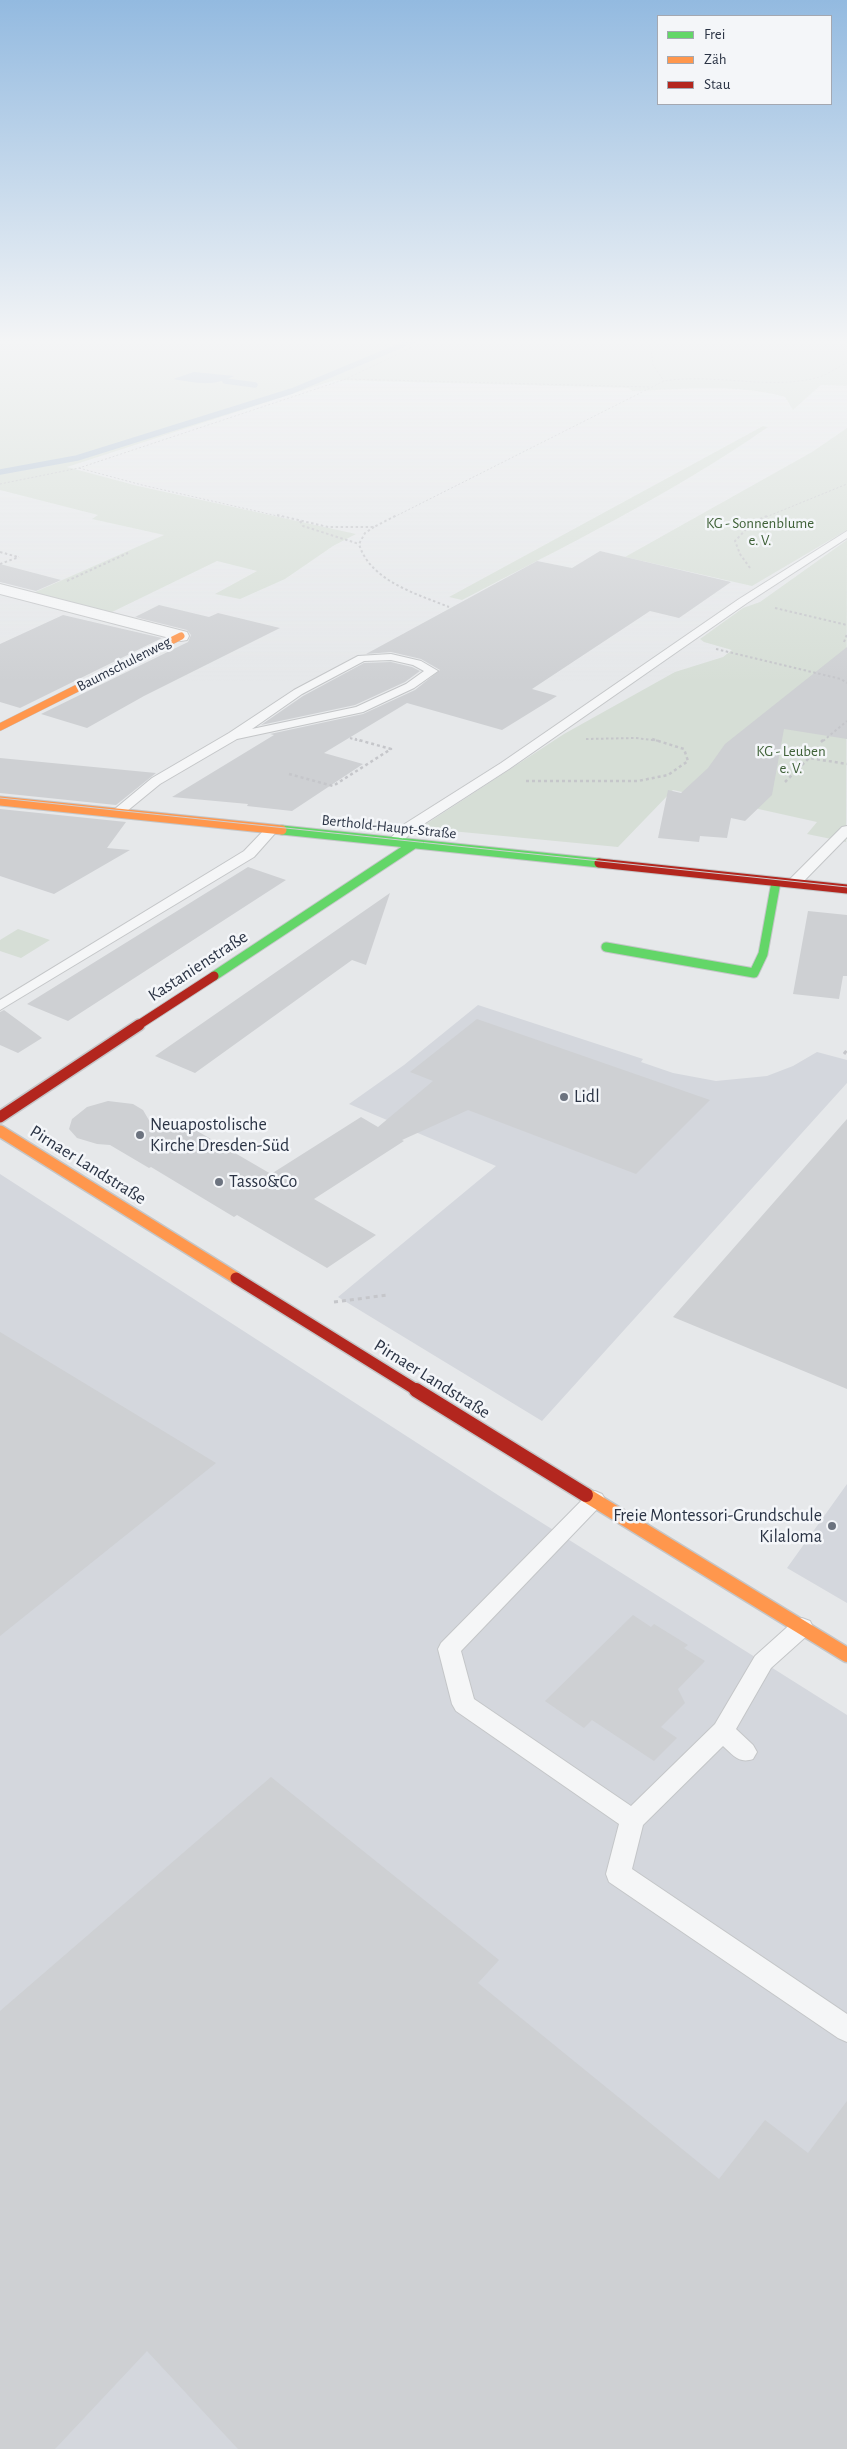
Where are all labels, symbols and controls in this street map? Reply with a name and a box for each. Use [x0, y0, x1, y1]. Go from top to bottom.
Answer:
legend [657, 15, 832, 105]
text: Frei [704, 27, 725, 42]
text: Zäh [704, 52, 727, 67]
text: Stau [704, 77, 730, 92]
park label: KG - Sonnenblume e. V. [706, 514, 814, 549]
street label: Baumschulenweg [74, 633, 174, 695]
park label: KG - Leuben e. V. [756, 742, 826, 777]
street label: Berthold-Haupt-Straße [321, 811, 457, 843]
street label: Kastanienstraße [144, 926, 252, 1006]
place label: Lidl [574, 1086, 600, 1108]
marker: Lidl [558, 1091, 570, 1103]
place label: Neuapostolische Kirche Dresden-Süd [150, 1114, 289, 1156]
street label: Pirnaer Landstraße [26, 1121, 150, 1209]
marker: Neuapostolische Kirche Dresden-Süd [134, 1129, 146, 1141]
place label: Tasso&Co [229, 1171, 297, 1193]
marker: Tasso&Co [213, 1176, 225, 1188]
street label: Pirnaer Landstraße [370, 1335, 494, 1423]
place label: Freie Montessori-Grundschule Kilaloma [613, 1505, 822, 1548]
marker: Freie Montessori-Grundschule Kilaloma [826, 1520, 838, 1532]

